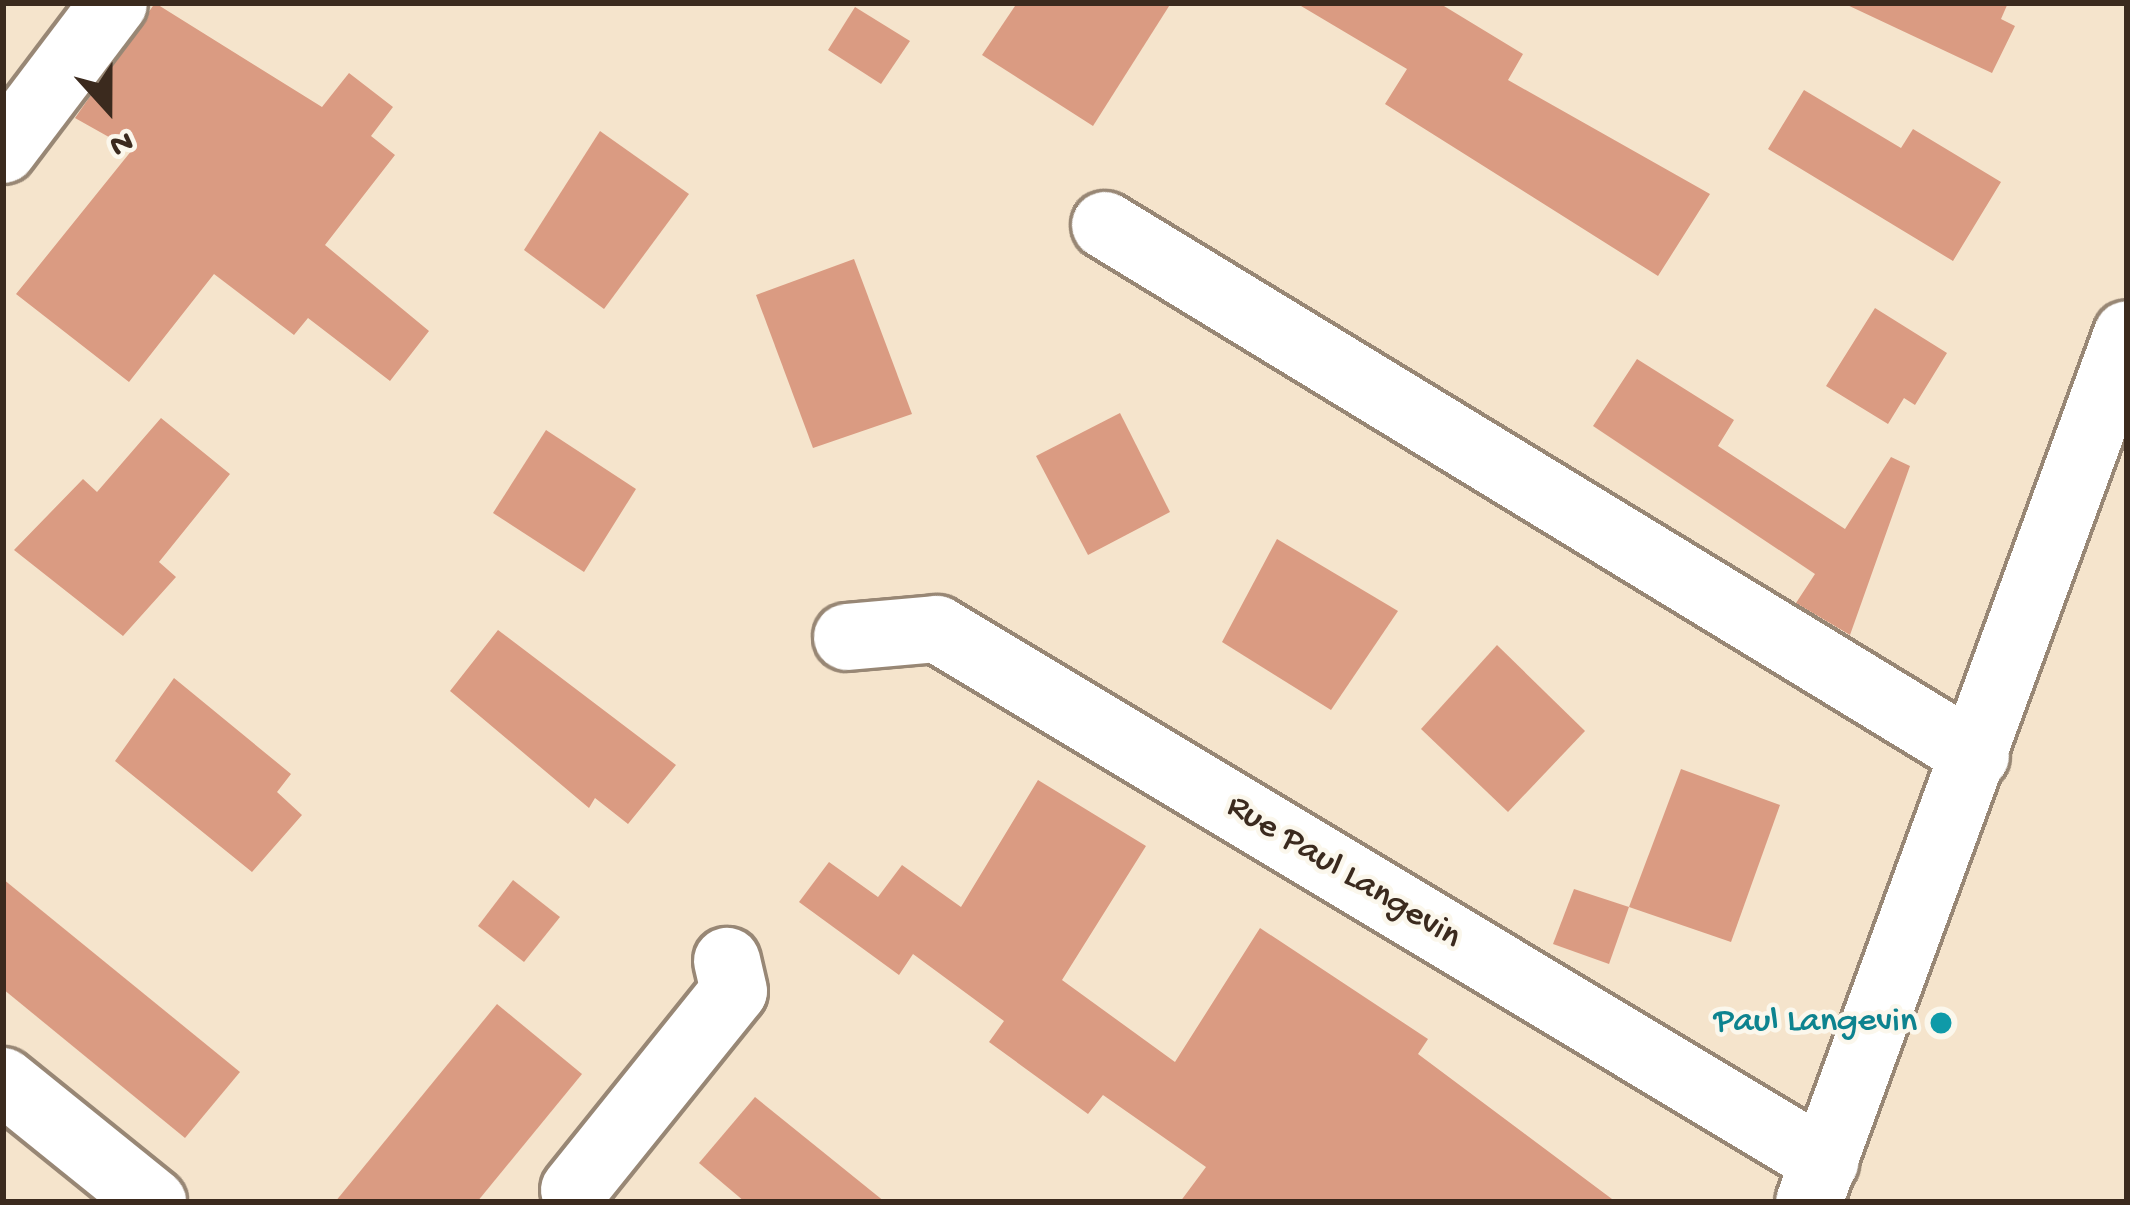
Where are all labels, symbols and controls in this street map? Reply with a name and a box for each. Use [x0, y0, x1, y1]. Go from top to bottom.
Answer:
north arrow [48, 48, 168, 168]
text: N [104, 120, 138, 163]
street label: Rue Paul Langevin [1218, 786, 1468, 960]
place label: Paul Langevin [1714, 1001, 1917, 1045]
marker: Paul Langevin [1928, 1010, 1954, 1036]

